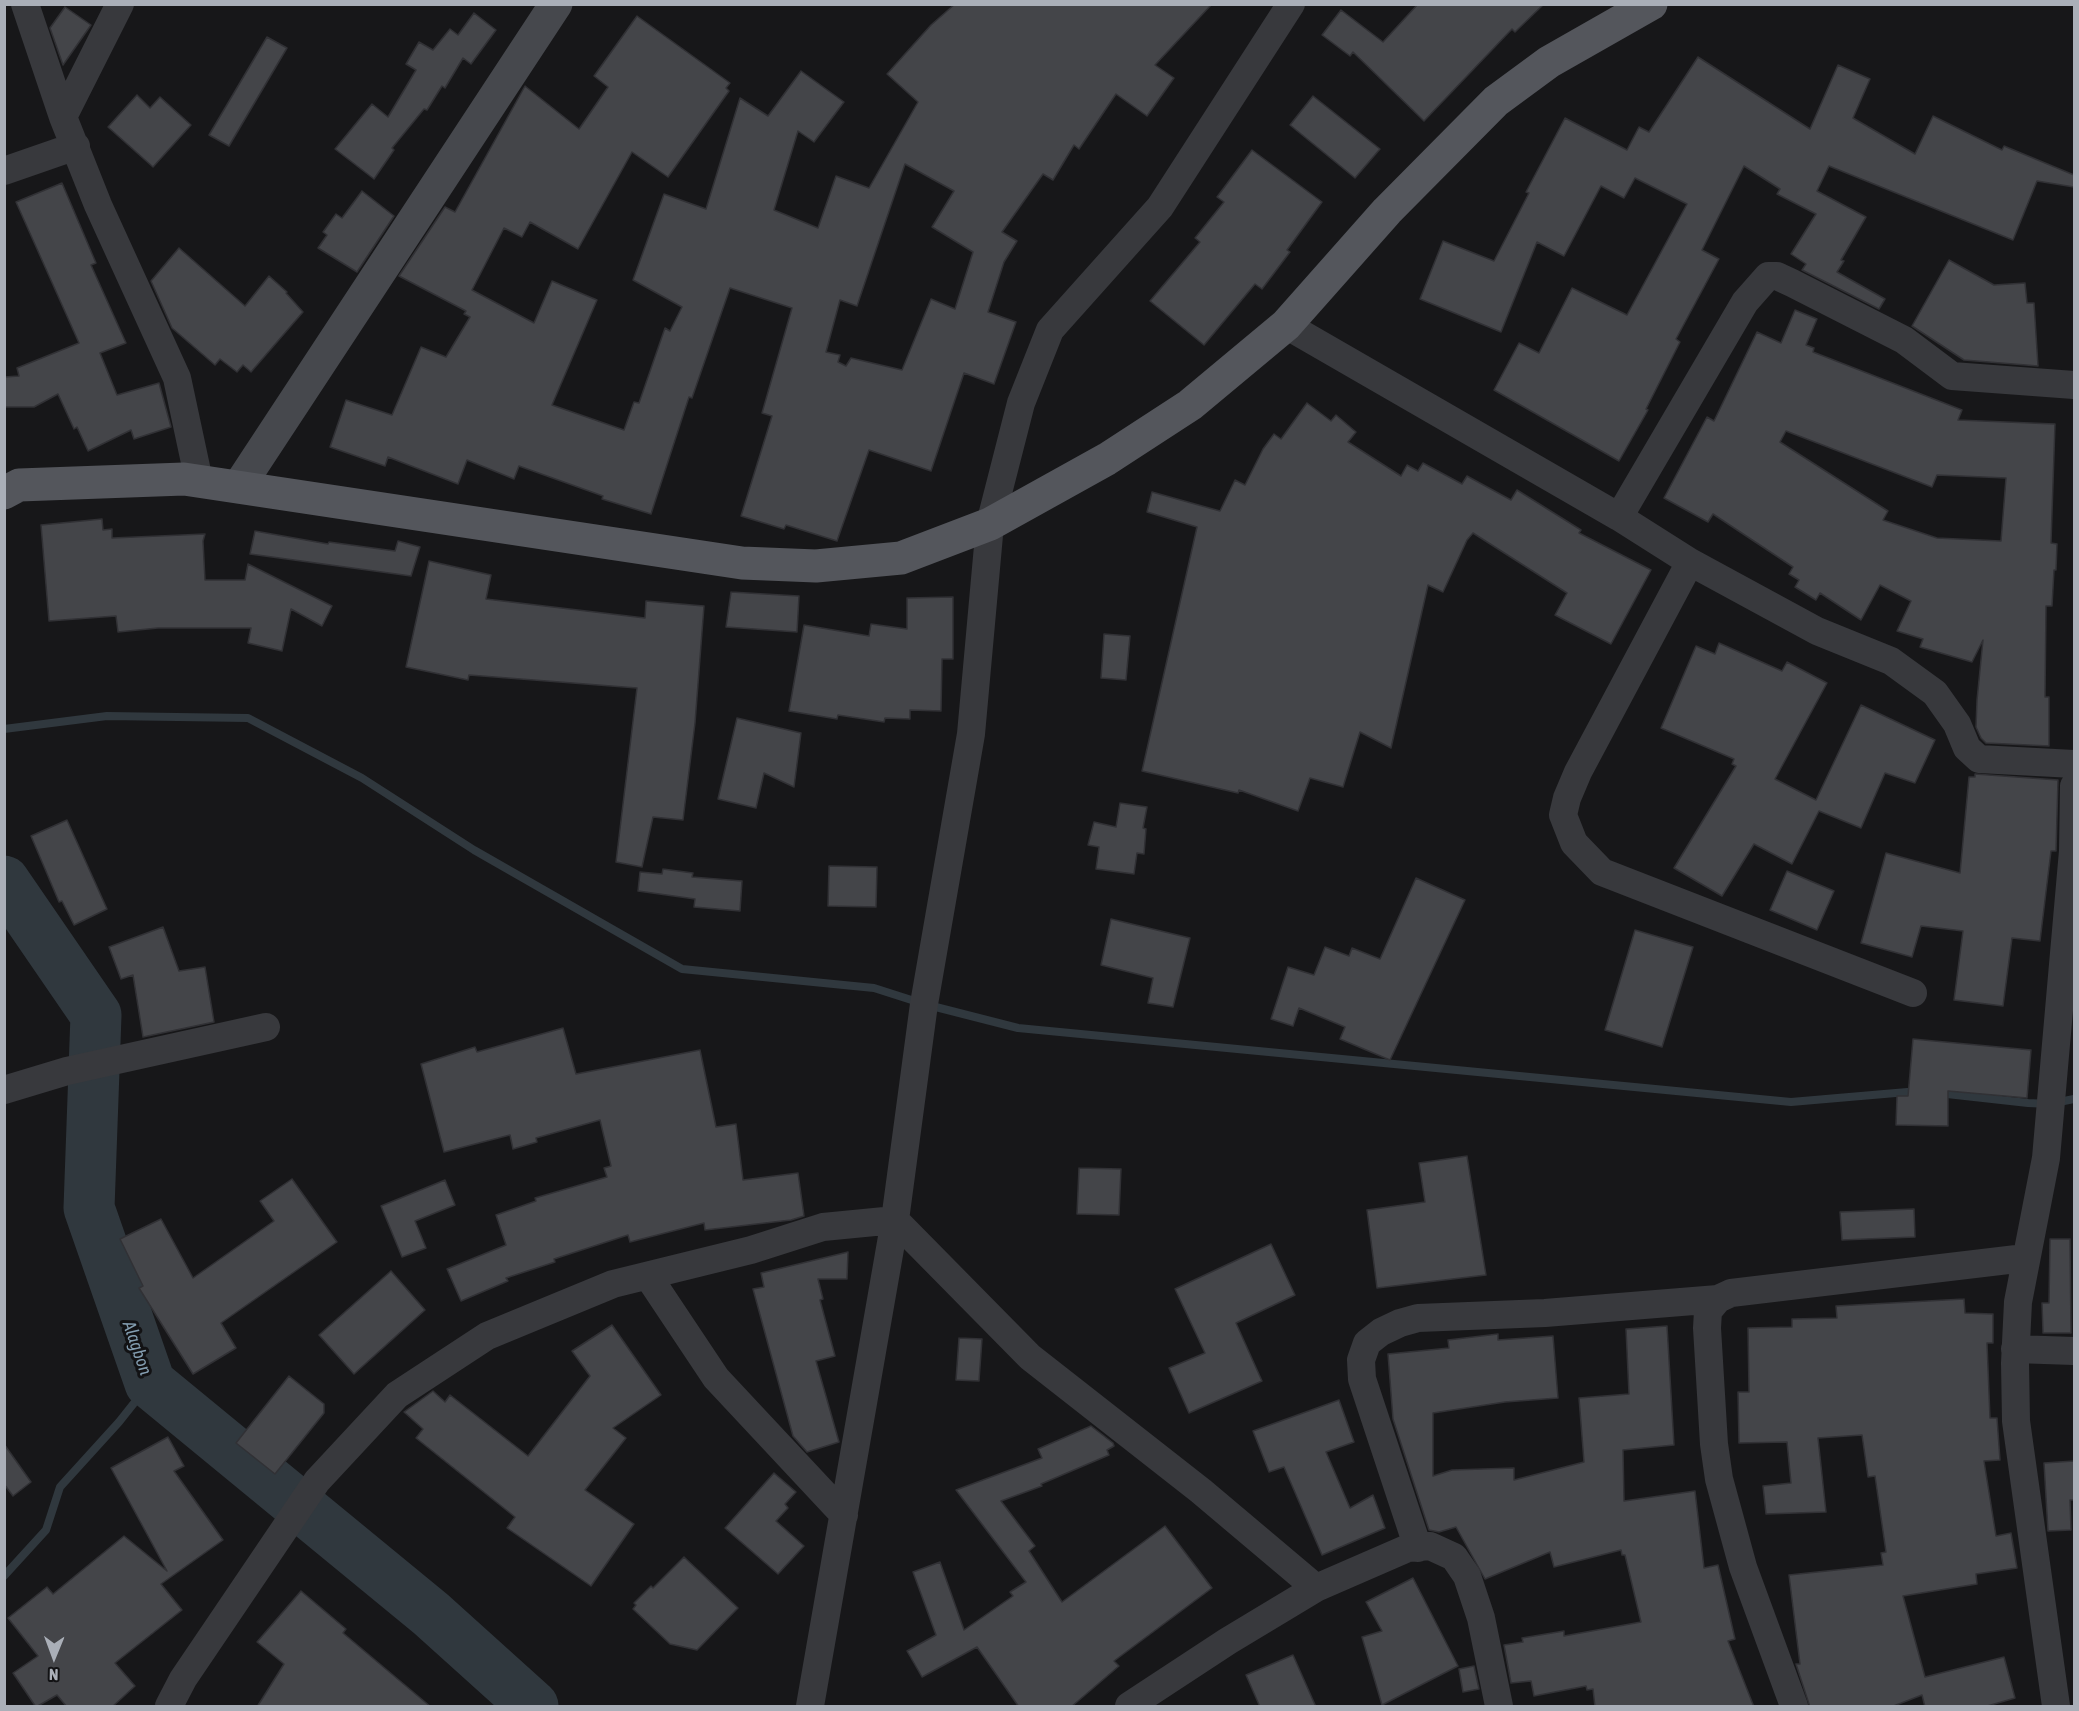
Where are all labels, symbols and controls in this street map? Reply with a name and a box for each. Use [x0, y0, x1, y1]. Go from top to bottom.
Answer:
water label: Alagbon [118, 1318, 156, 1378]
north arrow [24, 1627, 84, 1687]
text: N [49, 1666, 59, 1684]

